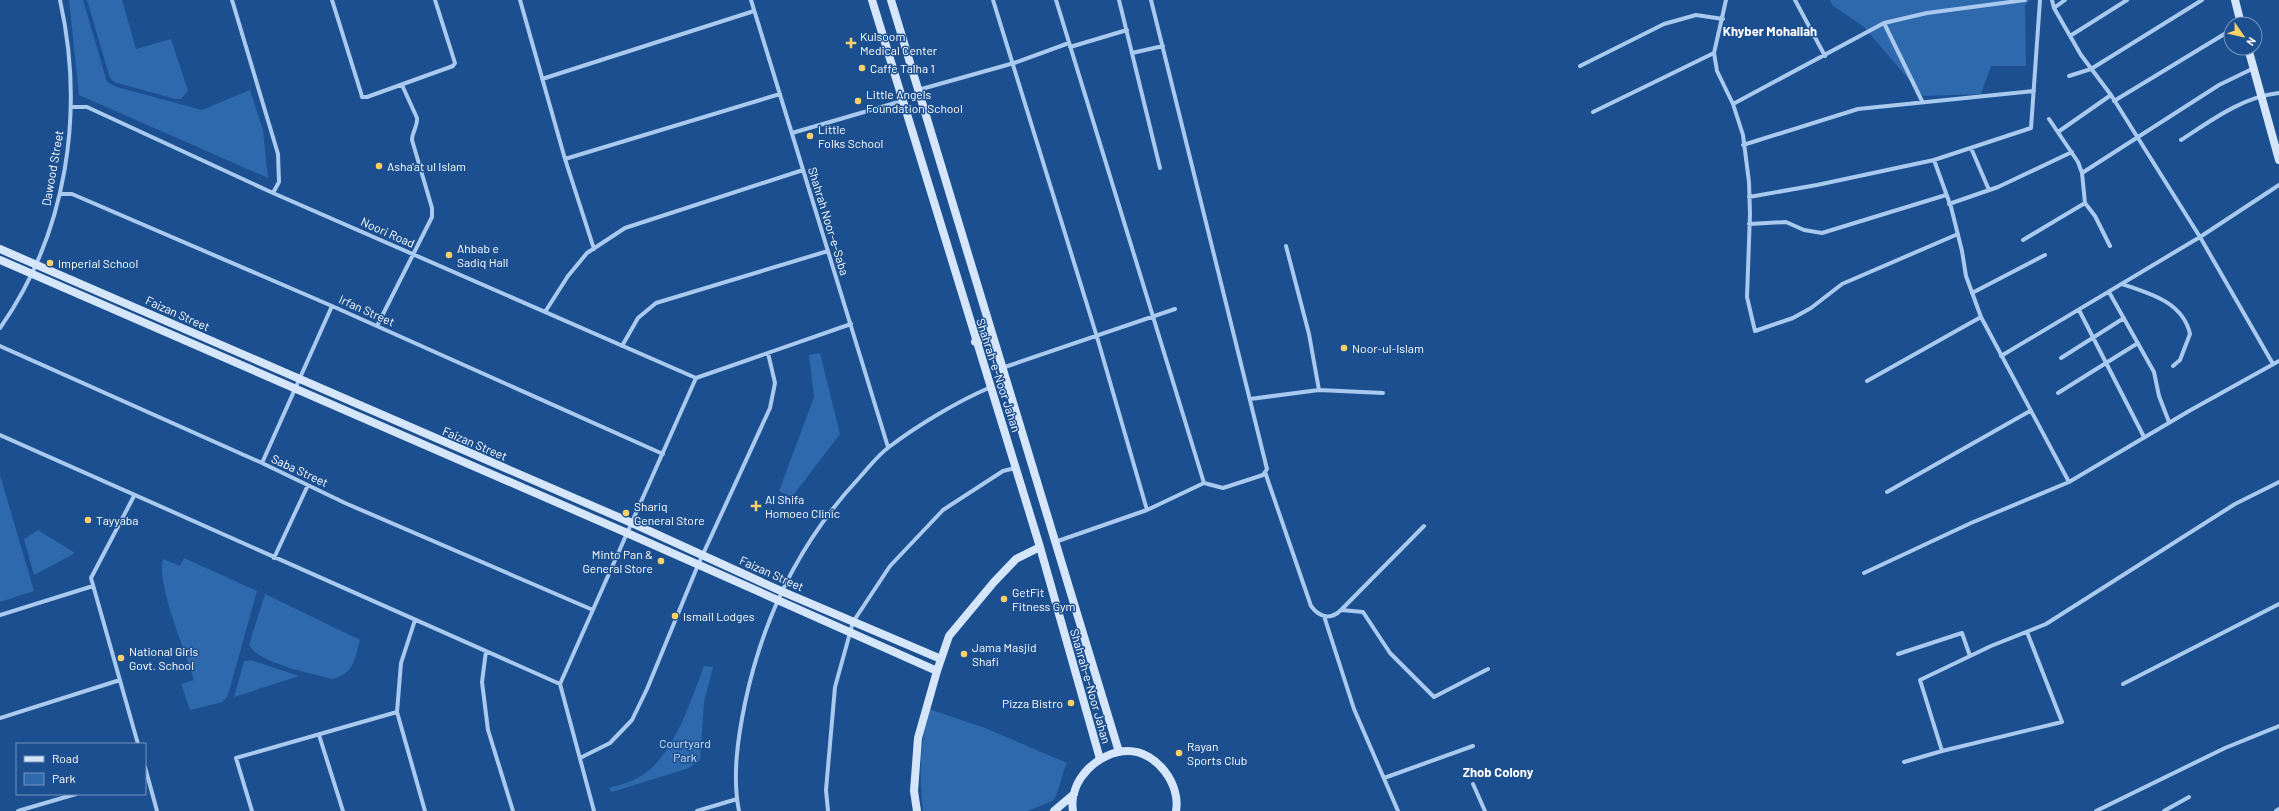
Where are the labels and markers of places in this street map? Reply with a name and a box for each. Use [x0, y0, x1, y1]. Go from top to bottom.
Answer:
place label: Kulsoom Medical Center [860, 29, 938, 57]
marker: Kulsoom Medical Center [845, 37, 857, 49]
place label: Caffe Talha 1 [870, 61, 935, 75]
marker: Caffe Talha 1 [857, 63, 867, 73]
place label: Little Angels Foundation School [866, 87, 963, 115]
marker: Little Angels Foundation School [853, 96, 863, 106]
place label: Little Folks School [818, 122, 883, 150]
marker: Little Folks School [805, 131, 815, 141]
place label: Asha'at ul Islam [387, 159, 466, 173]
marker: Asha'at ul Islam [374, 161, 384, 171]
place label: Ahbab e Sadiq Hall [457, 241, 508, 269]
marker: Ahbab e Sadiq Hall [444, 250, 454, 260]
place label: Imperial School [58, 256, 138, 270]
marker: Imperial School [45, 258, 55, 268]
place label: Noor-ul-Islam [1352, 341, 1424, 355]
marker: Noor-ul-Islam [1339, 343, 1349, 353]
place label: Al Shifa Homoeo Clinic [765, 492, 840, 520]
place label: Shariq General Store [634, 499, 705, 527]
marker: Al Shifa Homoeo Clinic [750, 500, 762, 512]
marker: Shariq General Store [621, 508, 631, 518]
place label: Tayyaba [96, 513, 138, 527]
marker: Tayyaba [83, 515, 93, 525]
place label: Minto Pan & General Store [582, 547, 653, 575]
marker: Minto Pan & General Store [656, 556, 666, 566]
place label: GetFit Fitness Gym [1012, 585, 1076, 613]
marker: GetFit Fitness Gym [999, 594, 1009, 604]
place label: Ismail Lodges [683, 609, 755, 623]
marker: Ismail Lodges [670, 611, 680, 621]
place label: Jama Masjid Shafi [972, 640, 1037, 668]
place label: National Girls Govt. School [129, 644, 198, 672]
marker: Jama Masjid Shafi [959, 649, 969, 659]
marker: National Girls Govt. School [116, 653, 126, 663]
place label: Pizza Bistro [1002, 696, 1063, 710]
marker: Pizza Bistro [1066, 698, 1076, 708]
place label: Rayan Sports Club [1187, 739, 1247, 767]
marker: Rayan Sports Club [1174, 748, 1184, 758]

